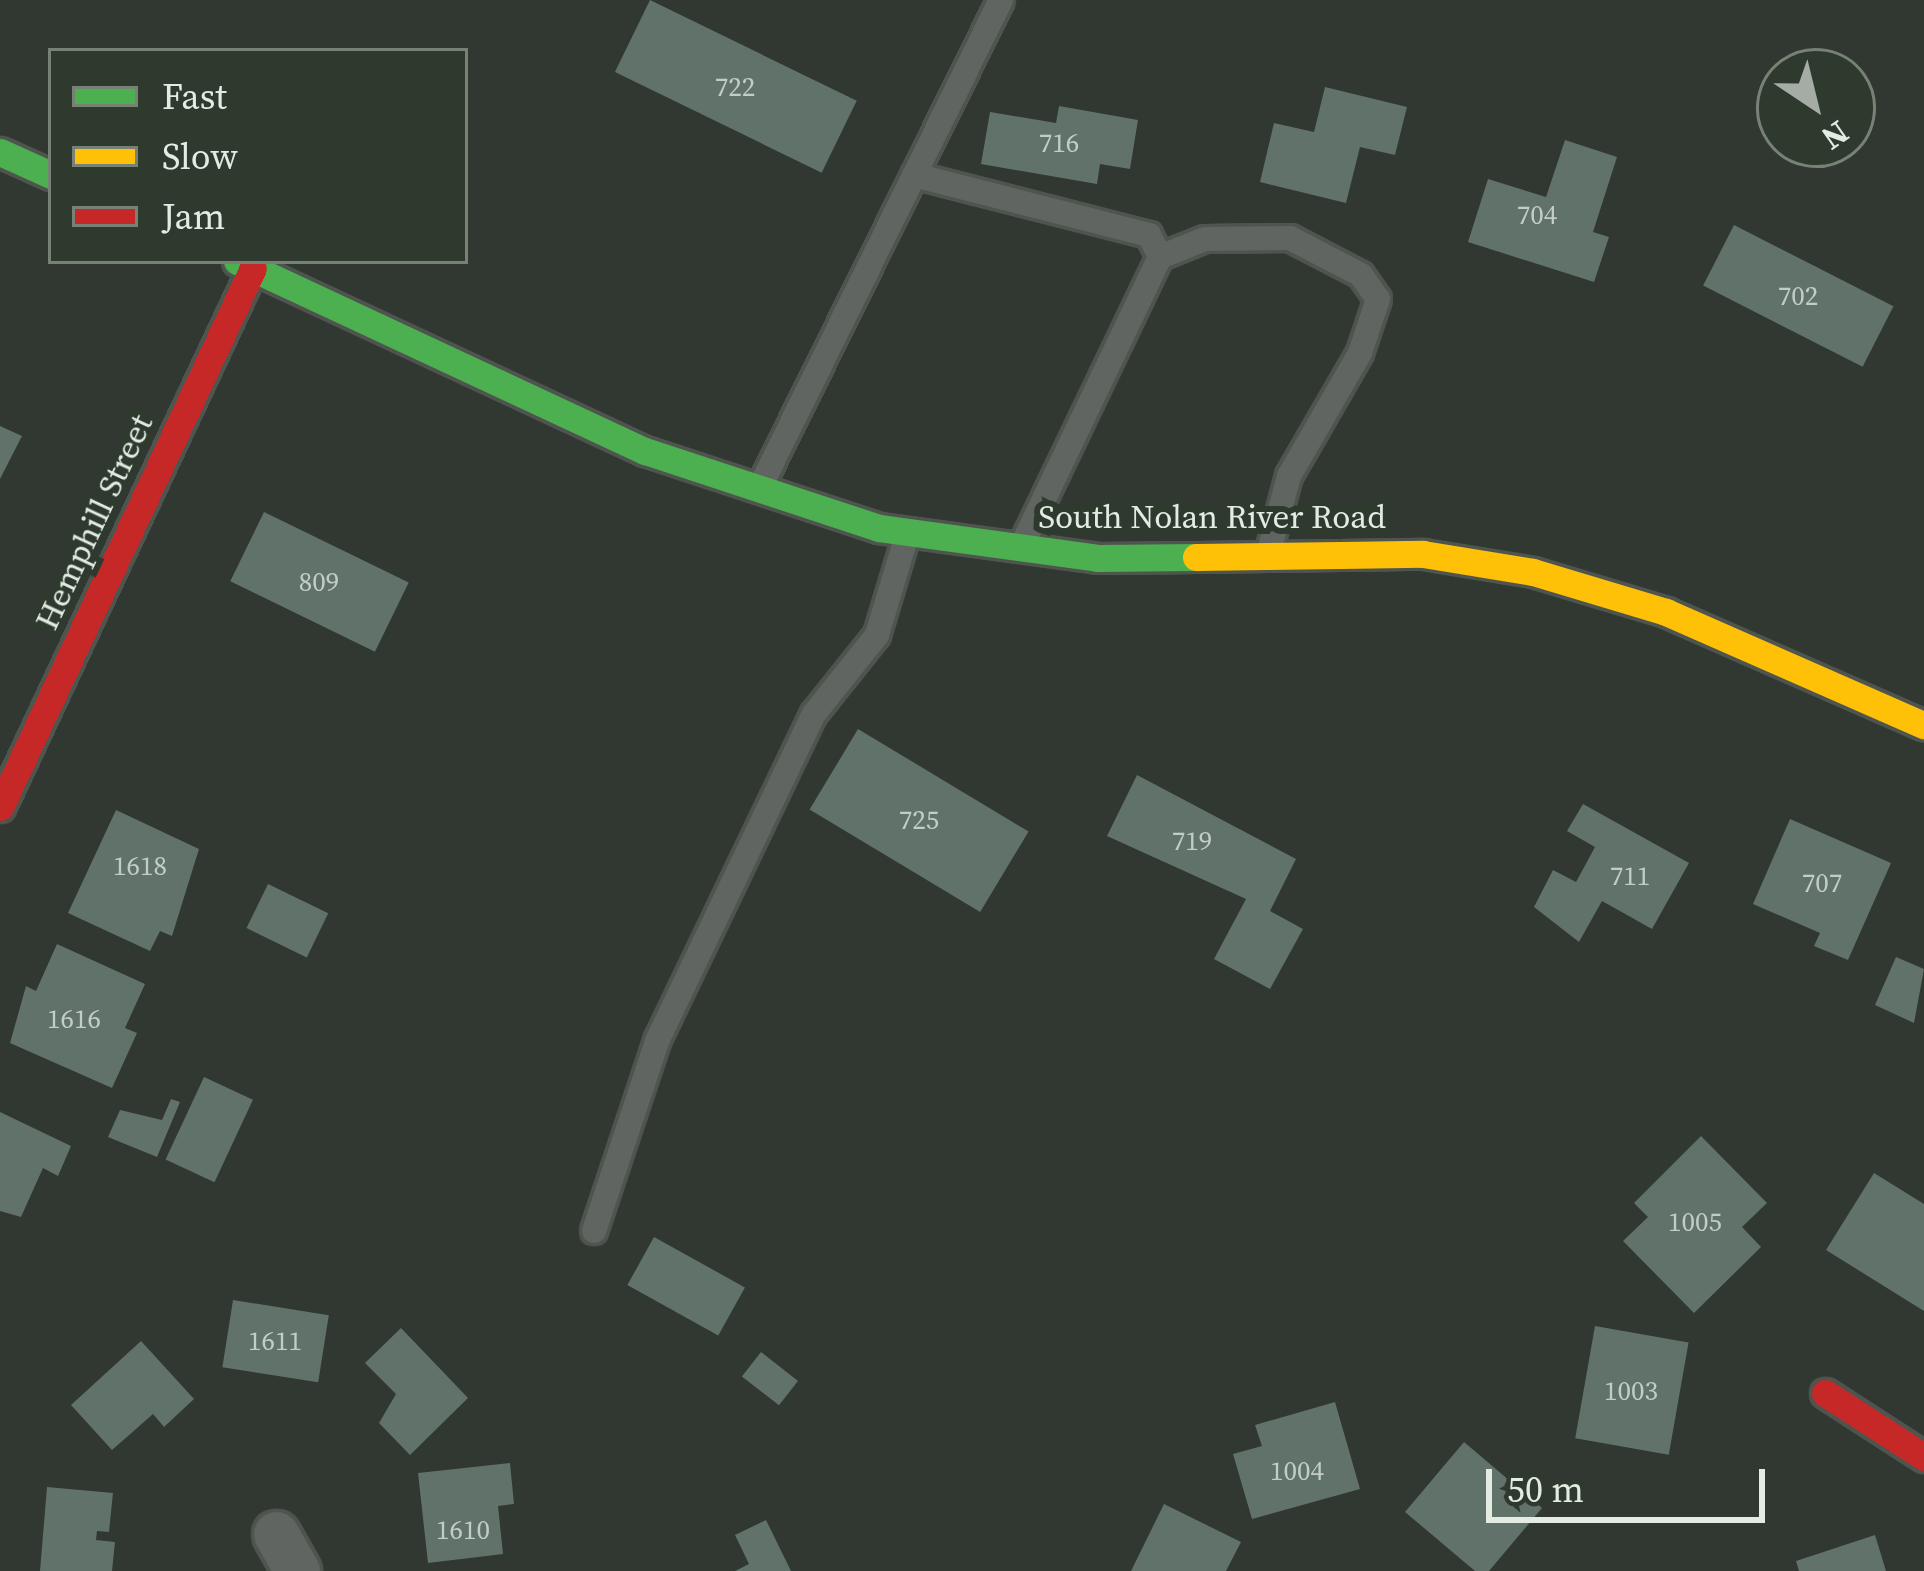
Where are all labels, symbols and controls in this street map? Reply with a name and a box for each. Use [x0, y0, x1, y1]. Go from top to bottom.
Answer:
legend [48, 48, 468, 264]
north arrow [1756, 48, 1876, 168]
house number: 722 [715, 71, 755, 103]
text: Fast [162, 72, 227, 121]
text: N [1812, 110, 1858, 161]
house number: 716 [1039, 127, 1079, 159]
text: Slow [162, 132, 238, 181]
text: Jam [162, 192, 225, 241]
house number: 704 [1517, 199, 1557, 231]
house number: 702 [1778, 280, 1818, 312]
street label: Hemphill Street [27, 408, 161, 636]
street label: South Nolan River Road [1038, 497, 1386, 537]
house number: 809 [299, 566, 339, 598]
house number: 725 [899, 804, 939, 836]
house number: 719 [1172, 825, 1212, 857]
house number: 1618 [113, 850, 167, 882]
house number: 711 [1610, 860, 1650, 892]
house number: 707 [1802, 867, 1842, 899]
house number: 1616 [47, 1003, 101, 1035]
house number: 1005 [1668, 1206, 1722, 1238]
house number: 1611 [248, 1325, 302, 1357]
house number: 1003 [1604, 1375, 1658, 1407]
scale bar [1492, 1445, 1771, 1519]
house number: 1004 [1270, 1455, 1324, 1487]
text: 50 m [1507, 1465, 1584, 1514]
house number: 1610 [436, 1514, 490, 1546]

